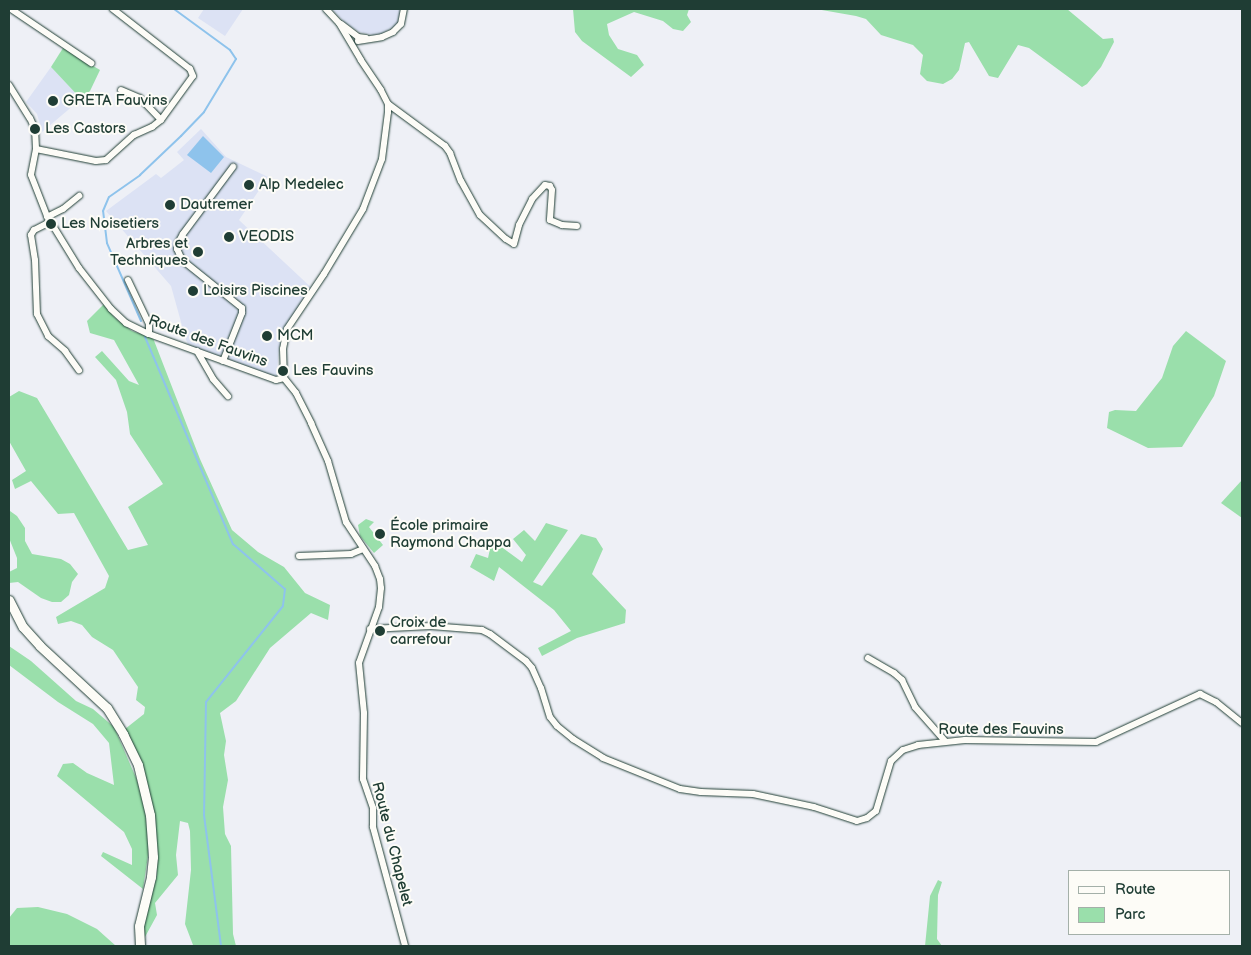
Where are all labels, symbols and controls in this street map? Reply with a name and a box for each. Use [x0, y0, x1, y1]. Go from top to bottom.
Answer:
place label: GRETA Fauvins [63, 92, 167, 110]
marker: GRETA Fauvins [47, 95, 59, 107]
place label: Les Castors [45, 120, 126, 138]
marker: Les Castors [29, 123, 41, 135]
place label: Alp Medelec [259, 176, 344, 194]
marker: Alp Medelec [243, 179, 255, 191]
place label: Dautremer [180, 196, 253, 214]
marker: Dautremer [164, 199, 176, 211]
place label: Les Noisetiers [61, 215, 159, 233]
marker: Les Noisetiers [45, 218, 57, 230]
place label: VEODIS [239, 228, 294, 246]
marker: VEODIS [223, 231, 235, 243]
place label: Arbres et Techniques [110, 234, 188, 269]
marker: Arbres et Techniques [192, 246, 204, 258]
place label: Loisirs Piscines [203, 282, 308, 300]
marker: Loisirs Piscines [187, 285, 199, 297]
street label: Route des Fauvins [146, 311, 270, 371]
place label: MCM [277, 327, 314, 345]
marker: MCM [261, 330, 273, 342]
place label: Les Fauvins [293, 362, 373, 380]
marker: Les Fauvins [277, 365, 289, 377]
place label: École primaire Raymond Chappa [390, 516, 511, 551]
marker: École primaire Raymond Chappa [374, 528, 386, 540]
place label: Croix de carrefour [390, 613, 452, 648]
marker: Croix de carrefour [374, 625, 386, 637]
street label: Route des Fauvins [938, 721, 1064, 739]
street label: Route du Chapelet [368, 780, 416, 908]
legend [1068, 870, 1231, 935]
text: Route [1115, 880, 1155, 899]
text: Parc [1115, 905, 1145, 924]

